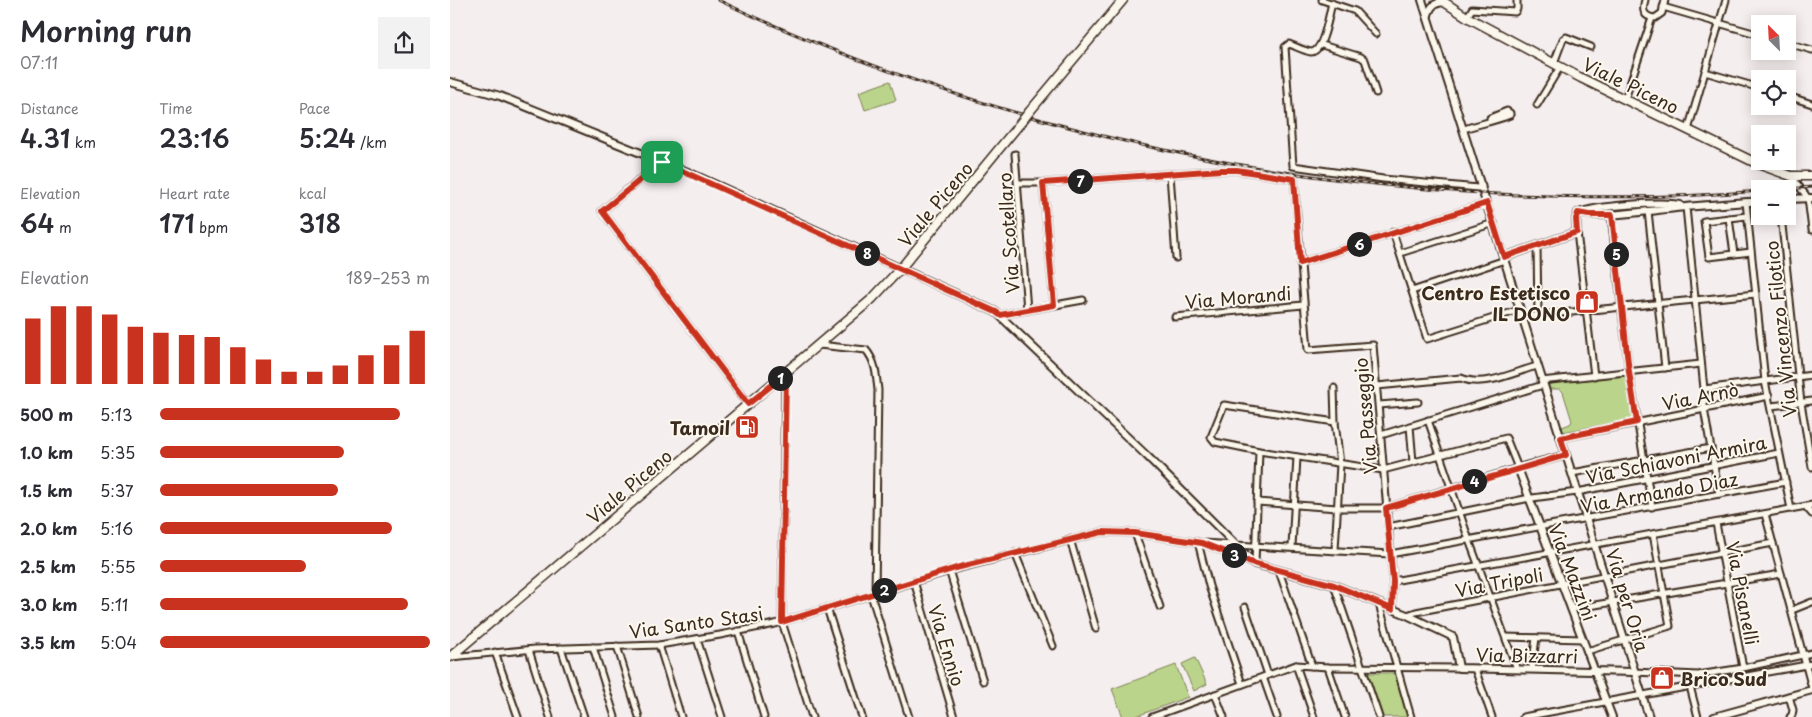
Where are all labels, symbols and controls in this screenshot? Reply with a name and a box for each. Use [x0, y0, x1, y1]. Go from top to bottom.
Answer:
text: Morning run [20, 9, 192, 52]
north arrow [1751, 15, 1796, 60]
map controls [1751, 15, 1796, 225]
button: share [378, 17, 430, 69]
text: 07:11 [20, 50, 58, 74]
street label: Viale Piceno [1578, 50, 1684, 120]
button: locate [1751, 70, 1796, 115]
text: Distance [20, 98, 79, 119]
text: Time [159, 98, 192, 119]
text: Pace [299, 98, 330, 119]
text: 4.31 [20, 119, 70, 157]
text: 23:16 [159, 119, 230, 157]
text: 5:24 [299, 119, 356, 157]
button: + [1751, 125, 1796, 170]
text: km [70, 132, 96, 153]
text: /km [356, 132, 387, 153]
pin [641, 141, 683, 183]
icon: arrive [648, 148, 676, 176]
street label: Viale Piceno [891, 156, 979, 252]
pin: 7 [1068, 168, 1092, 194]
text: 7 [1076, 171, 1085, 192]
street label: Via Scotellaro [990, 172, 1026, 294]
button: − [1751, 180, 1796, 225]
text: Elevation [20, 183, 80, 204]
text: Heart rate [159, 183, 230, 204]
text: kcal [299, 183, 327, 204]
text: 64 [20, 204, 54, 242]
text: 171 [159, 204, 195, 242]
text: 318 [299, 204, 341, 242]
text: m [54, 217, 72, 238]
text: bpm [195, 217, 228, 238]
pin: 6 [1346, 232, 1372, 256]
text: 6 [1355, 234, 1364, 255]
street label: Via Vincenzo Filotico [1757, 239, 1803, 419]
pin: 8 [854, 240, 880, 266]
pin: 5 [1604, 242, 1628, 266]
text: 8 [863, 243, 872, 264]
text: 5 [1612, 244, 1621, 265]
text: Elevation [20, 265, 89, 289]
text: 189–253 m [346, 265, 430, 289]
street label: Via Morandi [1184, 279, 1292, 315]
place label: Centro Estetisco IL DONO [1421, 279, 1570, 327]
shop icon: Centro Estetisco IL DONO [1574, 289, 1600, 315]
street label: Via Passeggio [1346, 357, 1384, 475]
pin: 1 [768, 366, 792, 390]
text: 1 [777, 368, 784, 389]
street label: Via Arnò [1659, 375, 1741, 417]
text: 500 m [20, 402, 73, 426]
text: 5:13 [100, 402, 133, 426]
place label: Tamoil [670, 414, 730, 441]
fuel station icon: Tamoil [734, 414, 760, 440]
street label: Via Schiavoni Armira [1583, 428, 1769, 490]
text: 1.0 km [20, 440, 73, 464]
text: 5:35 [100, 440, 135, 464]
street label: Viale Piceno [581, 442, 677, 530]
street label: Via Armando Diaz [1578, 465, 1740, 519]
pin: 4 [1462, 468, 1486, 494]
text: 4 [1470, 471, 1479, 492]
text: 1.5 km [20, 478, 73, 502]
text: 5:37 [100, 478, 134, 502]
text: 2.0 km [20, 516, 77, 540]
text: 5:16 [100, 516, 133, 540]
street label: Via Mazzini [1542, 519, 1604, 625]
street label: Via Pisanelli [1720, 539, 1766, 647]
pin: 3 [1222, 542, 1246, 568]
text: 3 [1230, 545, 1239, 566]
street label: Via per Oria [1599, 545, 1657, 655]
text: 2.5 km [20, 554, 76, 578]
text: 5:55 [100, 554, 135, 578]
street label: Via Tripoli [1453, 560, 1545, 604]
pin: 2 [872, 578, 896, 602]
text: 2 [880, 580, 889, 601]
text: 3.0 km [20, 592, 77, 616]
text: 5:11 [100, 592, 128, 616]
street label: Via Santo Stasi [627, 599, 765, 645]
street label: Via Ennio [922, 601, 972, 689]
text: 3.5 km [20, 630, 75, 654]
text: 5:04 [100, 630, 137, 654]
street label: Via Bizzarri [1476, 641, 1578, 669]
shop icon: Brico Sud [1649, 665, 1675, 691]
place label: Brico Sud [1680, 665, 1767, 692]

